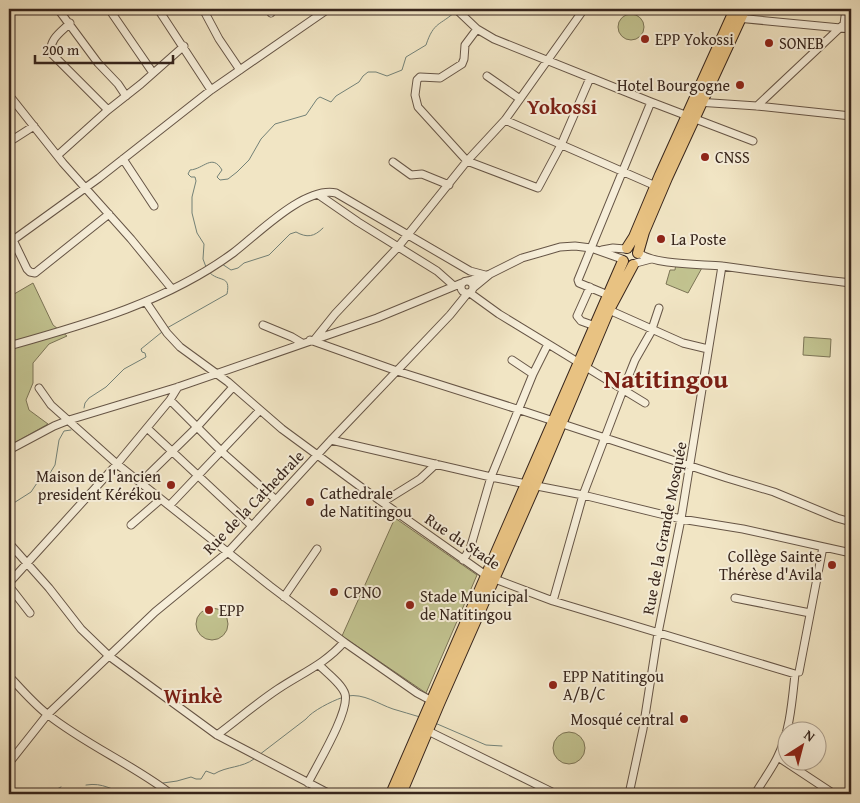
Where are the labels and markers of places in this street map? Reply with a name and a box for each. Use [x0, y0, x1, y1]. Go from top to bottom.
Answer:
place label: EPP Yokossi [655, 27, 734, 51]
place label: SONEB [779, 31, 824, 55]
marker: EPP Yokossi [639, 33, 651, 45]
marker: SONEB [763, 37, 775, 49]
place label: Hotel Bourgogne [617, 73, 730, 97]
marker: Hotel Bourgogne [734, 79, 746, 91]
place label: CNSS [715, 145, 750, 169]
marker: CNSS [699, 151, 711, 163]
place label: La Poste [671, 227, 726, 251]
marker: La Poste [655, 233, 667, 245]
place label: Maison de l'ancien president Kérékou [36, 464, 161, 506]
marker: Maison de l'ancien president Kérékou [165, 479, 177, 491]
place label: Cathedrale de Natitingou [320, 481, 412, 523]
marker: Cathedrale de Natitingou [304, 496, 316, 508]
place label: Collège Sainte Thérèse d'Avila [719, 544, 822, 586]
marker: Collège Sainte Thérèse d'Avila [826, 559, 838, 571]
place label: CPNO [344, 580, 382, 604]
place label: Stade Municipal de Natitingou [420, 584, 529, 626]
marker: CPNO [328, 586, 340, 598]
place label: EPP [219, 598, 244, 622]
marker: Stade Municipal de Natitingou [404, 599, 416, 611]
marker: EPP [203, 604, 215, 616]
place label: EPP Natitingou A/B/C [563, 664, 664, 706]
marker: EPP Natitingou A/B/C [547, 679, 559, 691]
place label: Mosqué central [571, 707, 675, 731]
marker: Mosqué central [678, 713, 690, 725]

